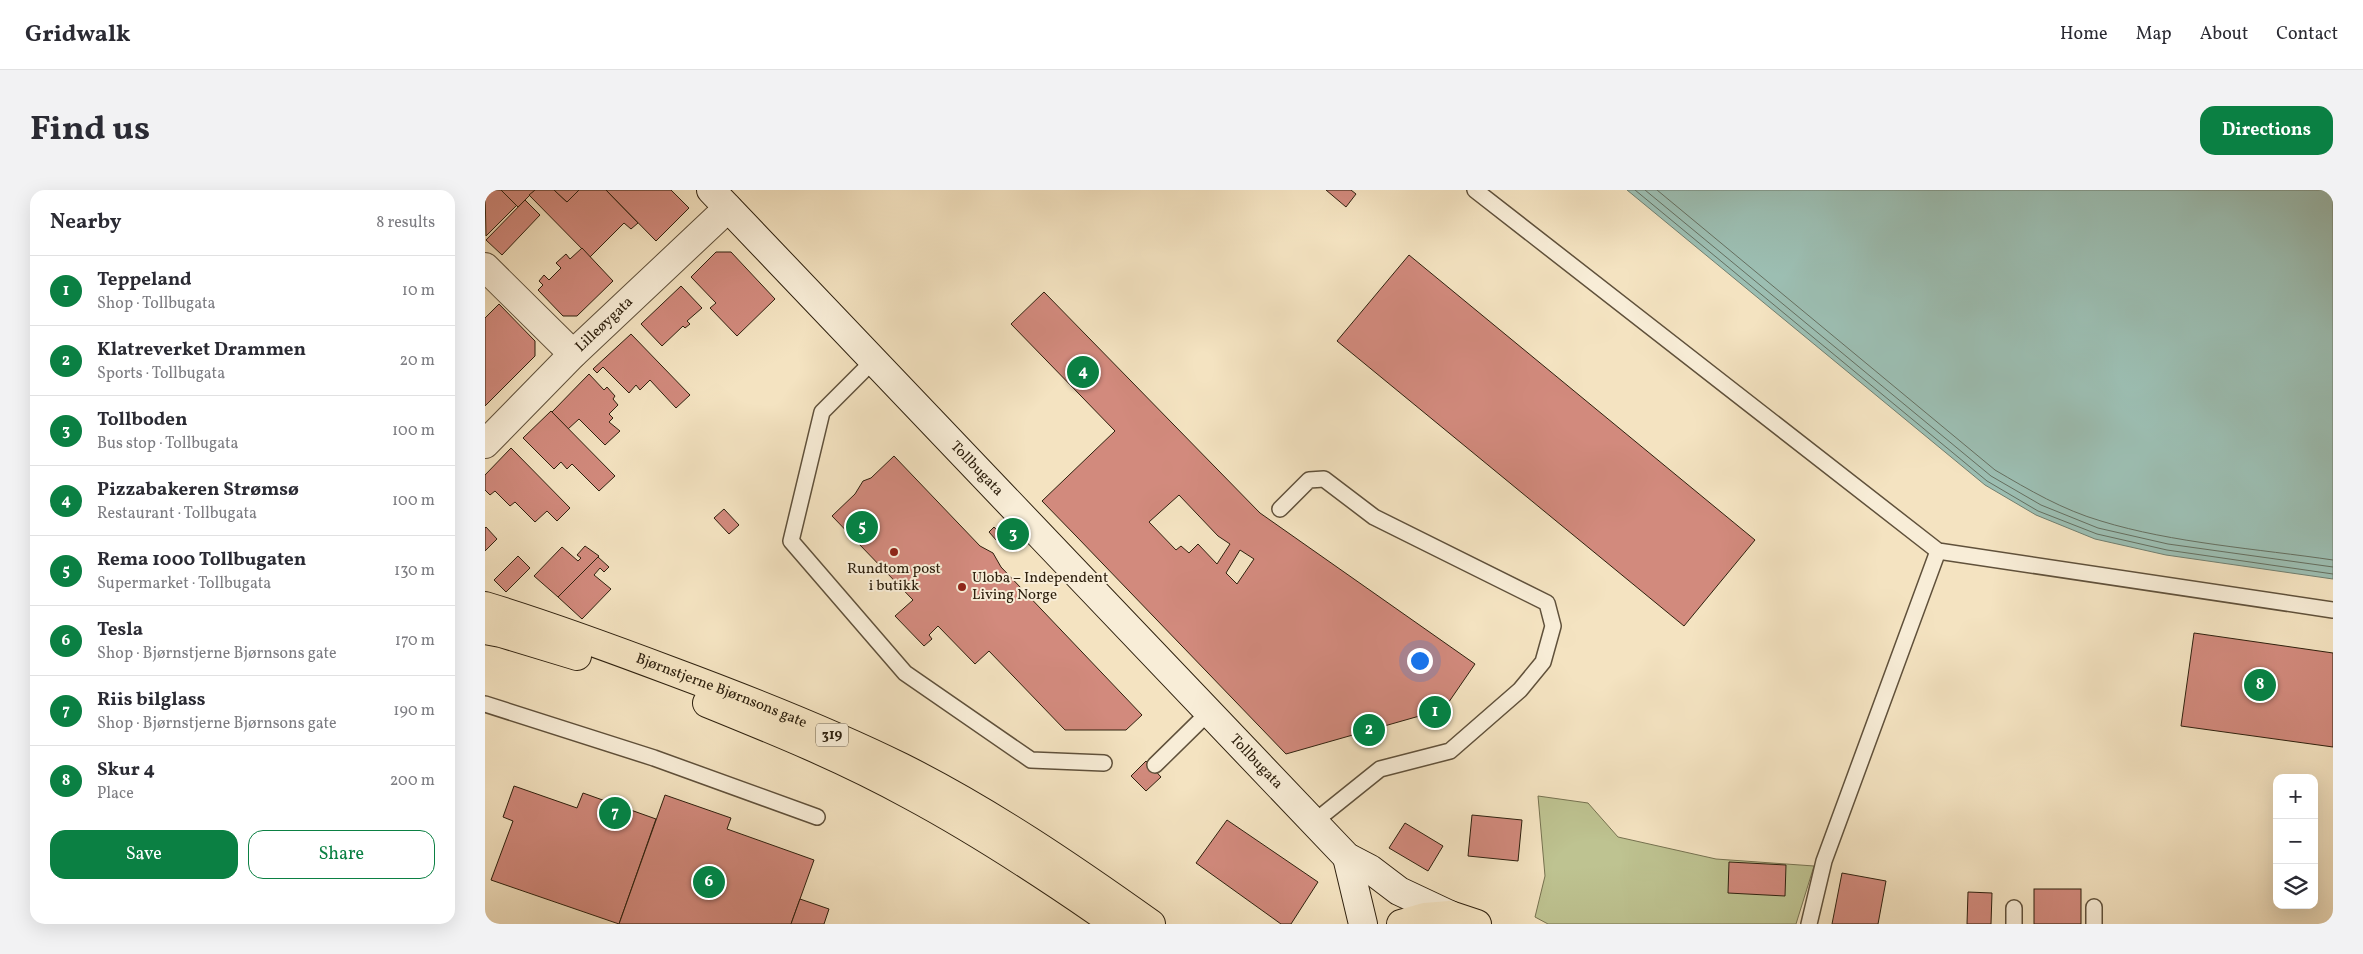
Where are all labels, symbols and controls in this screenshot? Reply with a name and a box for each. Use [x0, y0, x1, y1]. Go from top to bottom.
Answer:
text: Gridwalk [25, 18, 131, 52]
text: Home [2060, 22, 2108, 47]
text: Map [2136, 22, 2172, 47]
text: About [2200, 22, 2248, 47]
text: Contact [2276, 22, 2338, 47]
text: Find us [30, 106, 150, 154]
button: Directions [2200, 106, 2333, 155]
text: Nearby [50, 208, 121, 237]
text: 8 results [376, 212, 435, 234]
text: Teppeland [97, 267, 192, 293]
text: 1 [63, 280, 69, 302]
text: 10 m [402, 280, 435, 302]
street label: Lilleøygata [571, 292, 638, 357]
text: Shop · Tollbugata [97, 293, 216, 315]
text: Klatreverket Drammen [97, 337, 306, 363]
text: 2 [62, 350, 70, 372]
text: 20 m [400, 350, 435, 372]
pin: 4 [1067, 353, 1099, 391]
text: Sports · Tollbugata [97, 363, 225, 385]
text: Tollboden [97, 407, 188, 433]
text: 3 [62, 420, 70, 442]
text: 100 m [392, 420, 435, 442]
text: Bus stop · Tollbugata [97, 433, 239, 455]
street label: Tollbugata [945, 436, 1008, 501]
text: Pizzabakeren Strømsø [97, 477, 299, 503]
text: 4 [61, 490, 71, 512]
text: 100 m [392, 490, 435, 512]
text: Restaurant · Tollbugata [97, 503, 257, 525]
pin: 5 [846, 508, 878, 546]
pin: 3 [997, 515, 1029, 553]
marker: Rundtom post i butikk [888, 546, 900, 558]
text: Rema 1000 Tollbugaten [97, 547, 306, 573]
place label: Rundtom post i butikk [847, 559, 941, 597]
text: 5 [62, 560, 70, 582]
text: 130 m [394, 560, 435, 582]
place label: Uloba – Independent Living Norge [972, 568, 1108, 606]
text: Supermarket · Tollbugata [97, 573, 271, 595]
marker: Uloba – Independent Living Norge [956, 581, 968, 593]
text: Tesla [97, 617, 143, 643]
text: 6 [62, 630, 70, 652]
text: 170 m [395, 630, 435, 652]
text: Shop · Bjørnstjerne Bjørnsons gate [97, 643, 337, 665]
street label: Bjørnstjerne Bjørnsons gate [633, 648, 810, 734]
your location [1407, 648, 1433, 674]
pin: 8 [2244, 666, 2276, 704]
text: Riis bilglass [97, 687, 206, 713]
pin: 1 [1419, 693, 1451, 731]
text: 7 [62, 700, 70, 722]
text: 190 m [393, 700, 435, 722]
pin: 2 [1353, 711, 1385, 749]
text: Shop · Bjørnstjerne Bjørnsons gate [97, 713, 337, 735]
road number: 319 [816, 724, 848, 746]
street label: Tollbugata [1225, 730, 1288, 794]
text: Skur 4 [97, 757, 155, 783]
text: 8 [62, 770, 70, 792]
text: 200 m [390, 770, 435, 792]
map controls [2273, 774, 2318, 909]
button: + [2273, 774, 2318, 819]
text: Place [97, 783, 134, 805]
pin: 7 [599, 794, 631, 832]
button: − [2273, 819, 2318, 864]
button: Save [50, 830, 238, 879]
button: Share [248, 830, 435, 879]
pin: 6 [693, 863, 725, 901]
button: layers [2273, 864, 2318, 909]

